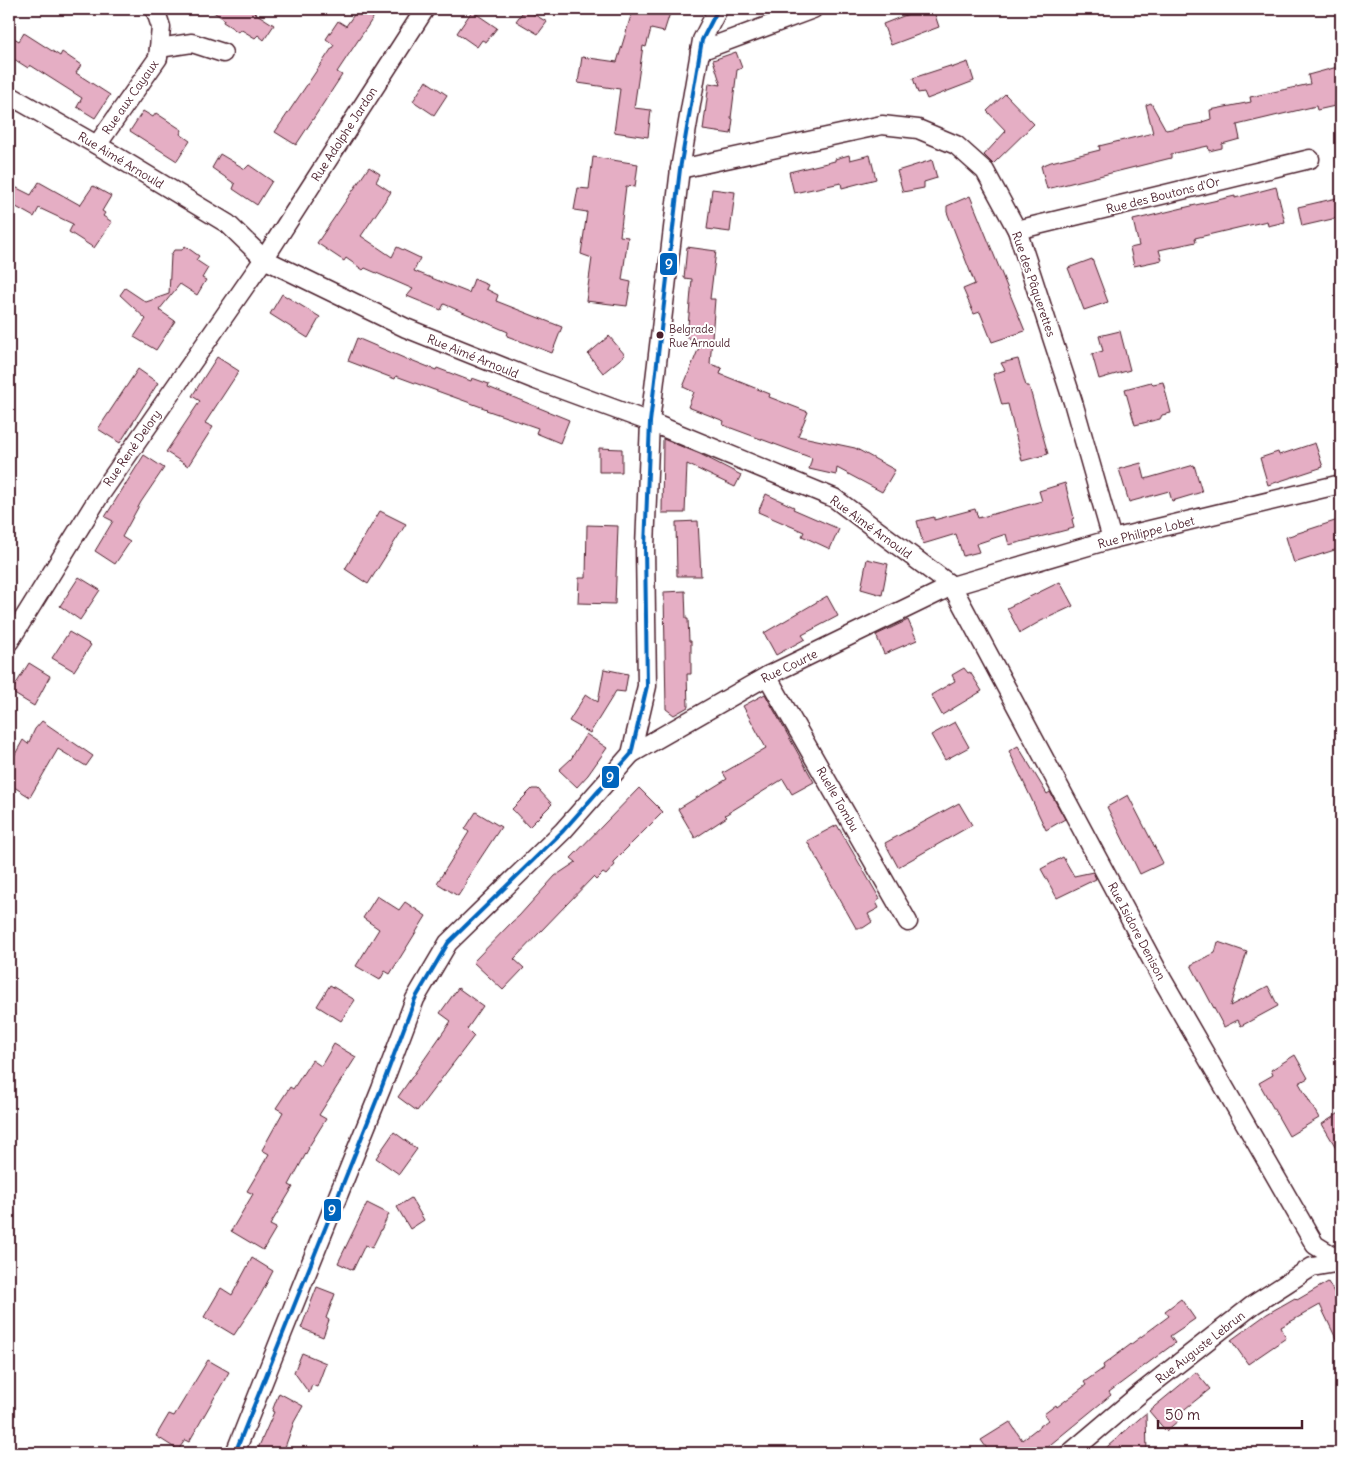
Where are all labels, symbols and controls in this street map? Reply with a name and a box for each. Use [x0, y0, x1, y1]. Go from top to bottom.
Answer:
street label: Rue aux Cayaux [99, 57, 161, 137]
street label: Rue Adolphe Jardon [308, 84, 380, 184]
street label: Rue Aimé Arnould [76, 129, 166, 191]
street label: Rue des Boutons d'Or [1105, 174, 1222, 216]
street label: Rue des Pâquerettes [1009, 229, 1059, 339]
line badge: 9 [659, 252, 678, 276]
text: 9 [665, 255, 673, 273]
place label: Belgrade Rue Arnould [669, 322, 731, 350]
marker: Belgrade Rue Arnould [655, 330, 665, 340]
street label: Rue Aimé Arnould [425, 331, 521, 381]
street label: Rue René Delory [100, 407, 164, 489]
street label: Rue Aimé Arnould [827, 492, 915, 562]
street label: Rue Philippe Lobet [1096, 513, 1196, 551]
street label: Rue Courte [758, 646, 820, 686]
street label: Ruelle Tombu [813, 764, 863, 834]
line badge: 9 [601, 765, 620, 789]
text: 9 [606, 768, 614, 786]
street label: Rue Isidore Denison [1105, 880, 1169, 983]
line badge: 9 [323, 1198, 342, 1222]
text: 9 [328, 1201, 336, 1219]
street label: Rue Auguste Lebrun [1152, 1308, 1248, 1386]
scale bar [1158, 1397, 1301, 1429]
text: 50 m [1165, 1405, 1200, 1424]

